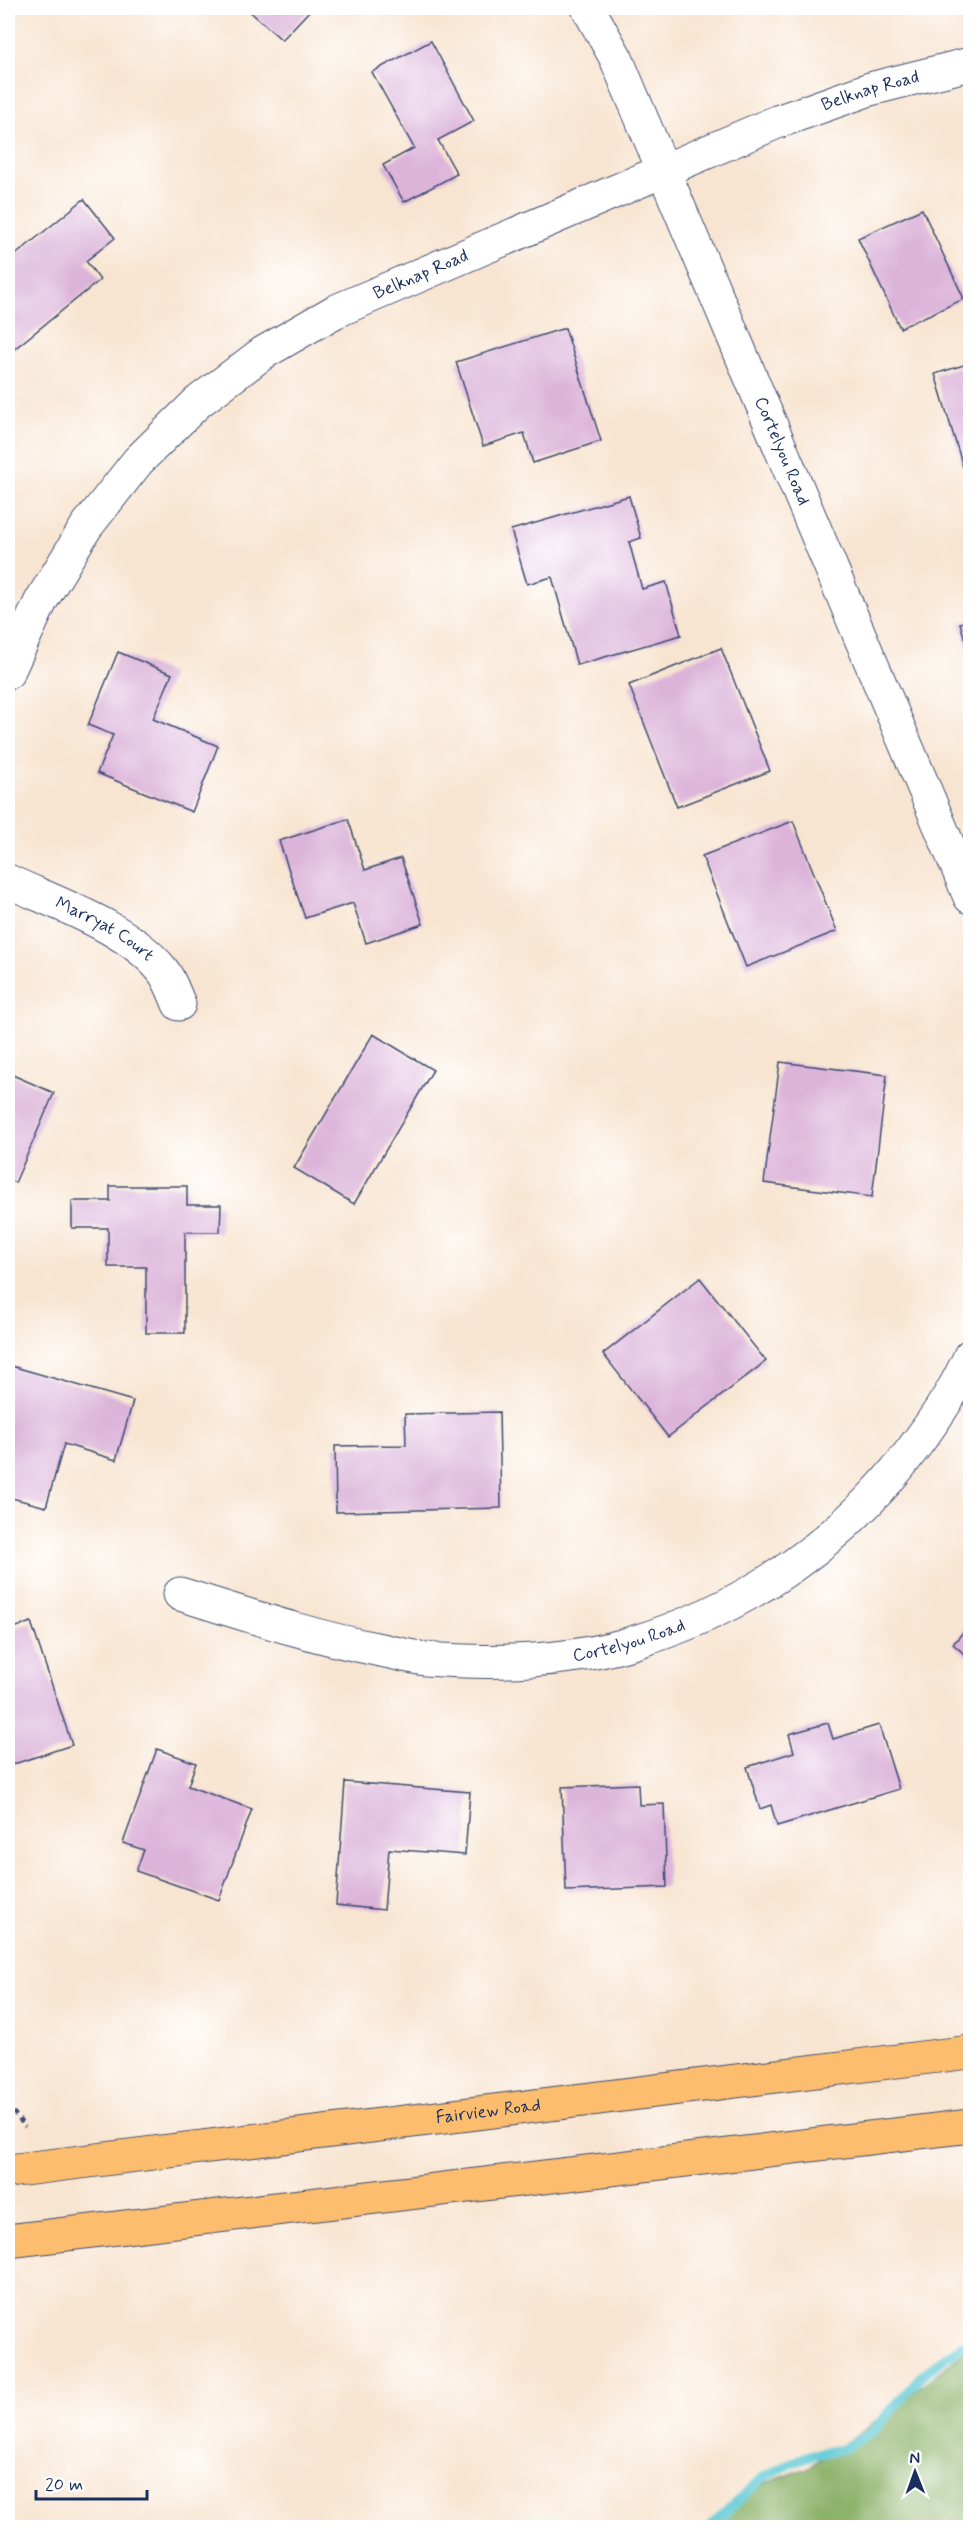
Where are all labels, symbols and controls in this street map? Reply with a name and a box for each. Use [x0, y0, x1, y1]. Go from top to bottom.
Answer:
street label: Belknap Road [818, 65, 922, 117]
street label: Belknap Road [370, 244, 472, 306]
street label: Cortelyou Road [748, 393, 815, 509]
street label: Marryat Court [51, 891, 159, 967]
street label: Cortelyou Road [571, 1613, 689, 1668]
street label: Fairview Road [434, 2093, 542, 2130]
north arrow [885, 2442, 945, 2502]
text: N [909, 2448, 920, 2469]
scale bar [36, 2463, 147, 2501]
text: 20 m [45, 2473, 83, 2497]

